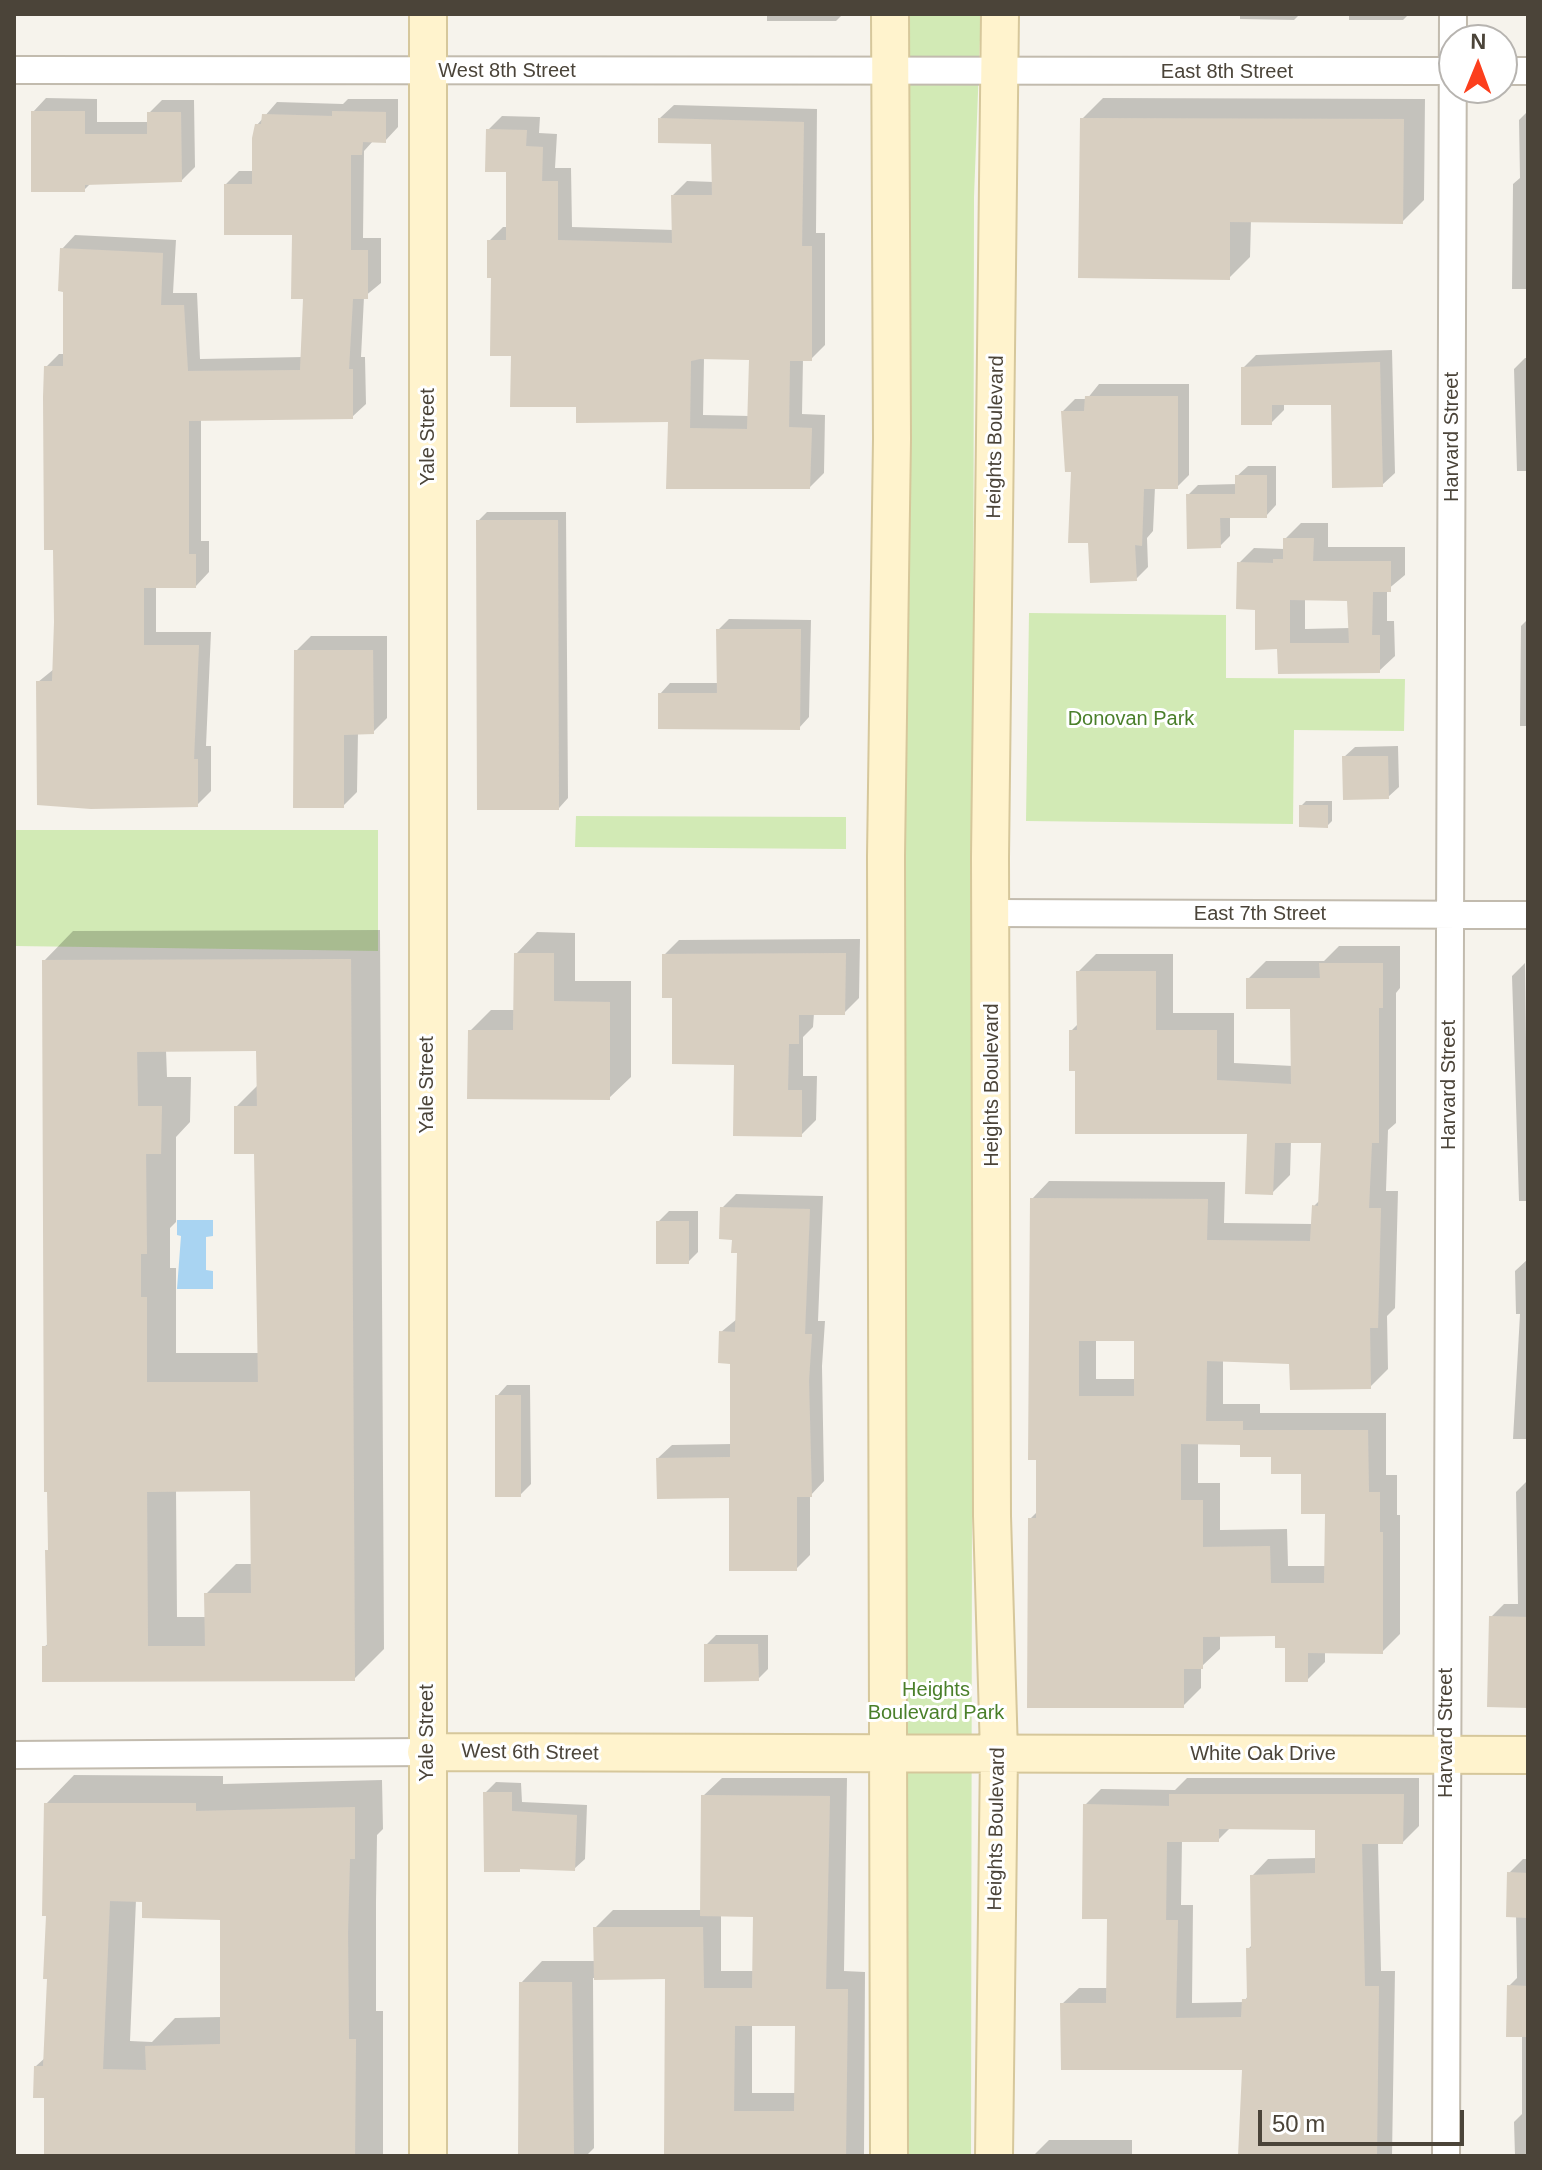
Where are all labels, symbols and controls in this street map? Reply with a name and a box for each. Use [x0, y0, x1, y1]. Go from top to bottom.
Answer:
north arrow [1438, 24, 1518, 104]
text: N [1470, 29, 1487, 54]
street label: West 8th Street [438, 59, 576, 83]
street label: East 8th Street [1161, 60, 1293, 84]
street label: Heights Boulevard [983, 355, 1009, 519]
street label: Harvard Street [1440, 372, 1464, 502]
street label: Yale Street [416, 388, 440, 486]
park label: Donovan Park [1068, 707, 1194, 731]
street label: East 7th Street [1194, 902, 1326, 926]
street label: Heights Boulevard [980, 1003, 1004, 1167]
street label: Harvard Street [1437, 1020, 1461, 1150]
street label: Yale Street [415, 1036, 439, 1134]
street label: Harvard Street [1434, 1668, 1458, 1798]
park label: Heights Boulevard Park [868, 1678, 1004, 1725]
street label: Yale Street [415, 1684, 439, 1782]
street label: West 6th Street [461, 1740, 599, 1766]
street label: White Oak Drive [1190, 1742, 1336, 1766]
street label: Heights Boulevard [984, 1747, 1010, 1911]
scale bar [1262, 2094, 1468, 2144]
text: 50 m [1272, 2110, 1325, 2137]

